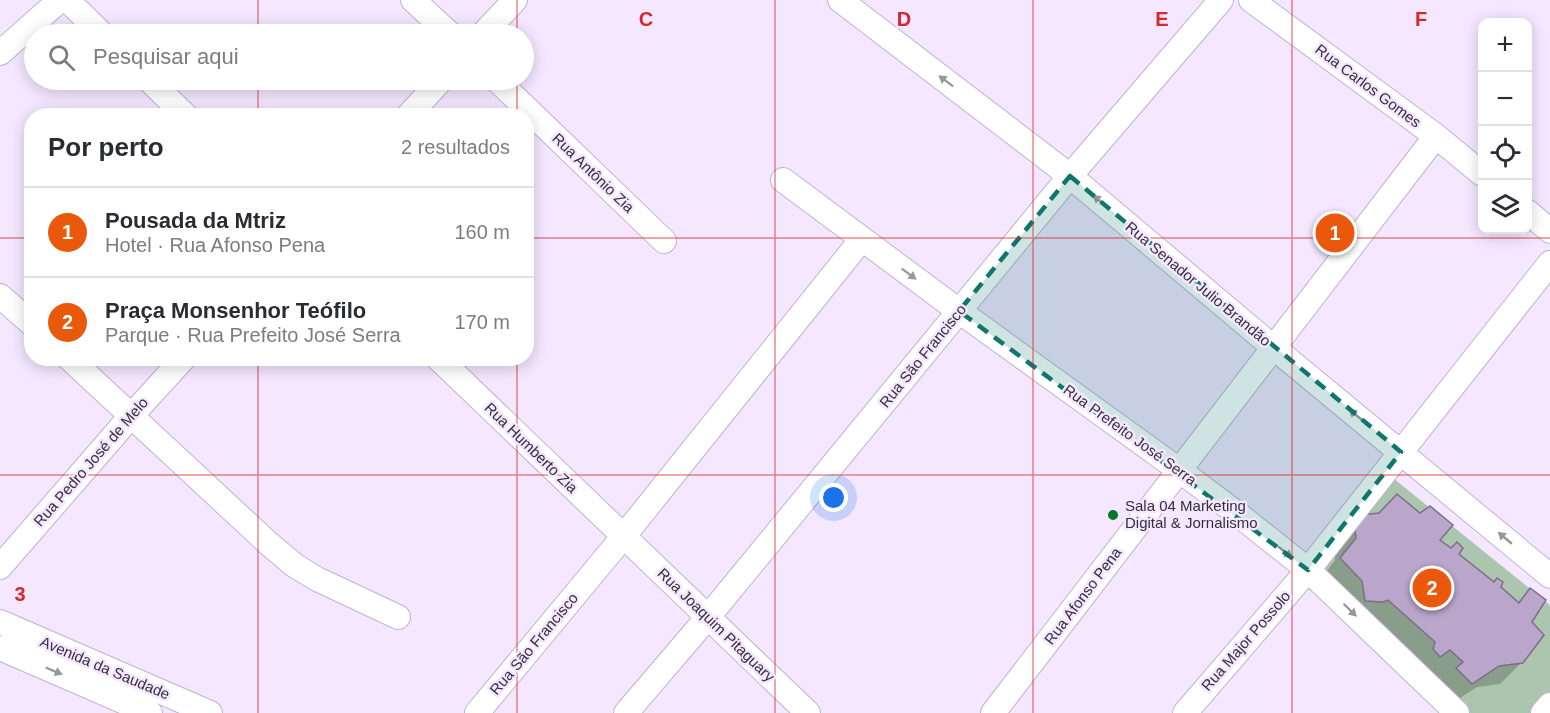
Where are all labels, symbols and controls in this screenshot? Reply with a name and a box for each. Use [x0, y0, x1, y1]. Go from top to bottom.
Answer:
text: C [639, 8, 653, 30]
text: D [897, 8, 911, 30]
text: E [1155, 8, 1169, 30]
text: F [1415, 8, 1427, 30]
map controls [1478, 18, 1532, 234]
button: + [1478, 18, 1532, 72]
search box [24, 24, 534, 90]
street label: Rua Carlos Gomes [1312, 40, 1424, 131]
icon: search [45, 41, 78, 74]
text: Pesquisar aqui [93, 44, 239, 69]
button: − [1478, 72, 1532, 126]
one-way arrow [939, 75, 955, 87]
button: locate [1478, 126, 1532, 180]
street label: Rua Antônio Zia [549, 129, 638, 216]
text: Por perto [48, 132, 164, 162]
text: 2 resultados [401, 136, 510, 158]
button: layers [1478, 180, 1532, 234]
one-way arrow [1093, 195, 1108, 208]
text: Pousada da Mtriz [105, 208, 286, 233]
pin: 1 [1316, 210, 1354, 256]
street label: Rua Senador Julio Brandão [1122, 218, 1274, 349]
text: 1 [62, 221, 73, 243]
text: 160 m [454, 221, 510, 243]
text: Hotel · Rua Afonso Pena [105, 234, 325, 256]
one-way arrow [901, 267, 917, 280]
text: Praça Monsenhor Teófilo [105, 298, 366, 323]
street label: Rua São Francisco [876, 301, 969, 411]
text: 2 [62, 311, 73, 333]
text: 170 m [454, 311, 510, 333]
text: Parque · Rua Prefeito José Serra [105, 324, 401, 346]
street label: Rua Prefeito José Serra [1061, 381, 1201, 489]
street label: Rua Pedro José de Melo [30, 394, 151, 530]
street label: Rua Humberto Zia [481, 399, 582, 497]
one-way arrow [1348, 408, 1364, 421]
your location [819, 483, 848, 512]
place label: Sala 04 Marketing Digital & Jornalismo [1125, 497, 1258, 531]
marker: Sala 04 Marketing Digital & Jornalismo [1106, 508, 1120, 522]
one-way arrow [1498, 532, 1513, 545]
street label: Rua Afonso Pena [1041, 543, 1125, 647]
one-way arrow [1278, 545, 1293, 557]
street label: Rua Joaquim Pitaguary [654, 564, 779, 685]
pin: 2 [1412, 566, 1452, 610]
text: 3 [14, 583, 26, 605]
street label: Rua Major Possolo [1198, 587, 1294, 694]
street label: Rua São Francisco [486, 589, 581, 698]
one-way arrow [1342, 603, 1357, 616]
street label: Avenida da Saudade [38, 633, 172, 703]
one-way arrow [45, 666, 63, 676]

